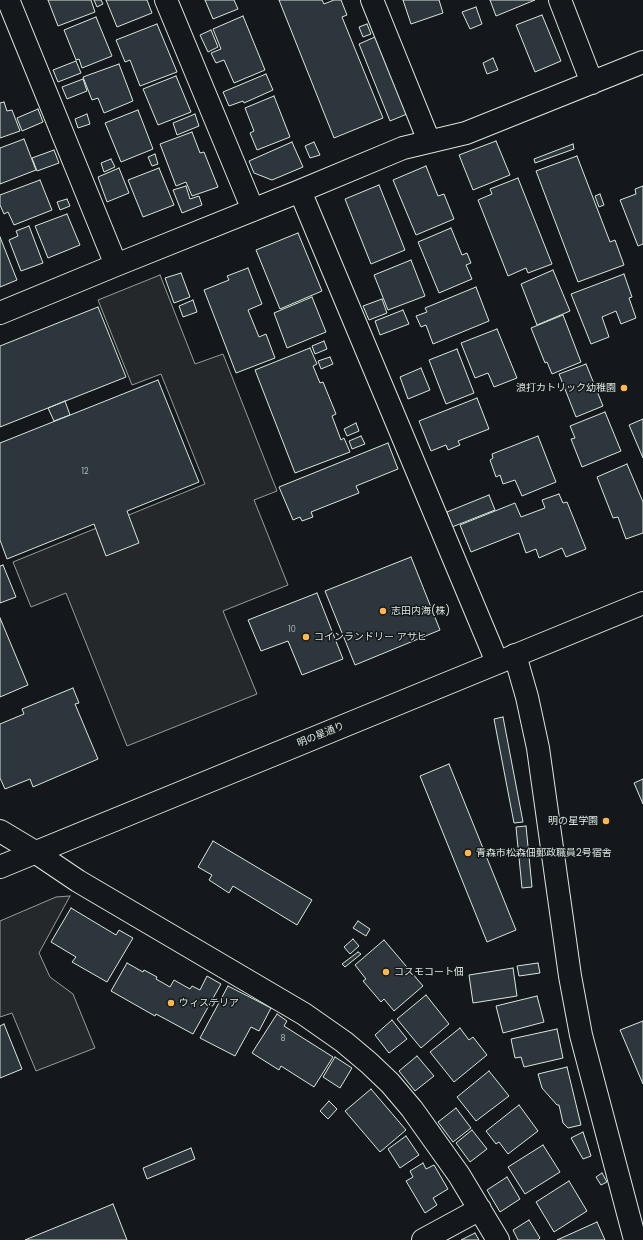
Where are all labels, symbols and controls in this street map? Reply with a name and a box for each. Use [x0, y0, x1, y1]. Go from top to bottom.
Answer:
place label: 浪打カトリック幼稚園 [516, 382, 616, 394]
marker: 浪打カトリック幼稚園 [619, 383, 629, 393]
house number: 12 [81, 467, 89, 477]
place label: 志田内海(株) [391, 605, 450, 617]
marker: 志田内海(株) [378, 606, 388, 616]
house number: 10 [288, 625, 296, 635]
place label: コインランドリー アサヒ [314, 631, 427, 643]
marker: コインランドリー アサヒ [301, 632, 311, 642]
street label: 明の星通り [296, 720, 346, 750]
place label: 明の星学園 [548, 815, 598, 827]
marker: 明の星学園 [601, 816, 611, 826]
place label: 青森市松森佃郵政職員2号宿舎 [476, 847, 612, 859]
marker: 青森市松森佃郵政職員2号宿舎 [463, 848, 473, 858]
place label: コスモコート佃 [394, 966, 464, 978]
marker: コスモコート佃 [381, 967, 391, 977]
place label: ウィステリア [179, 997, 239, 1009]
marker: ウィステリア [166, 998, 176, 1008]
house number: 8 [280, 1034, 286, 1044]

